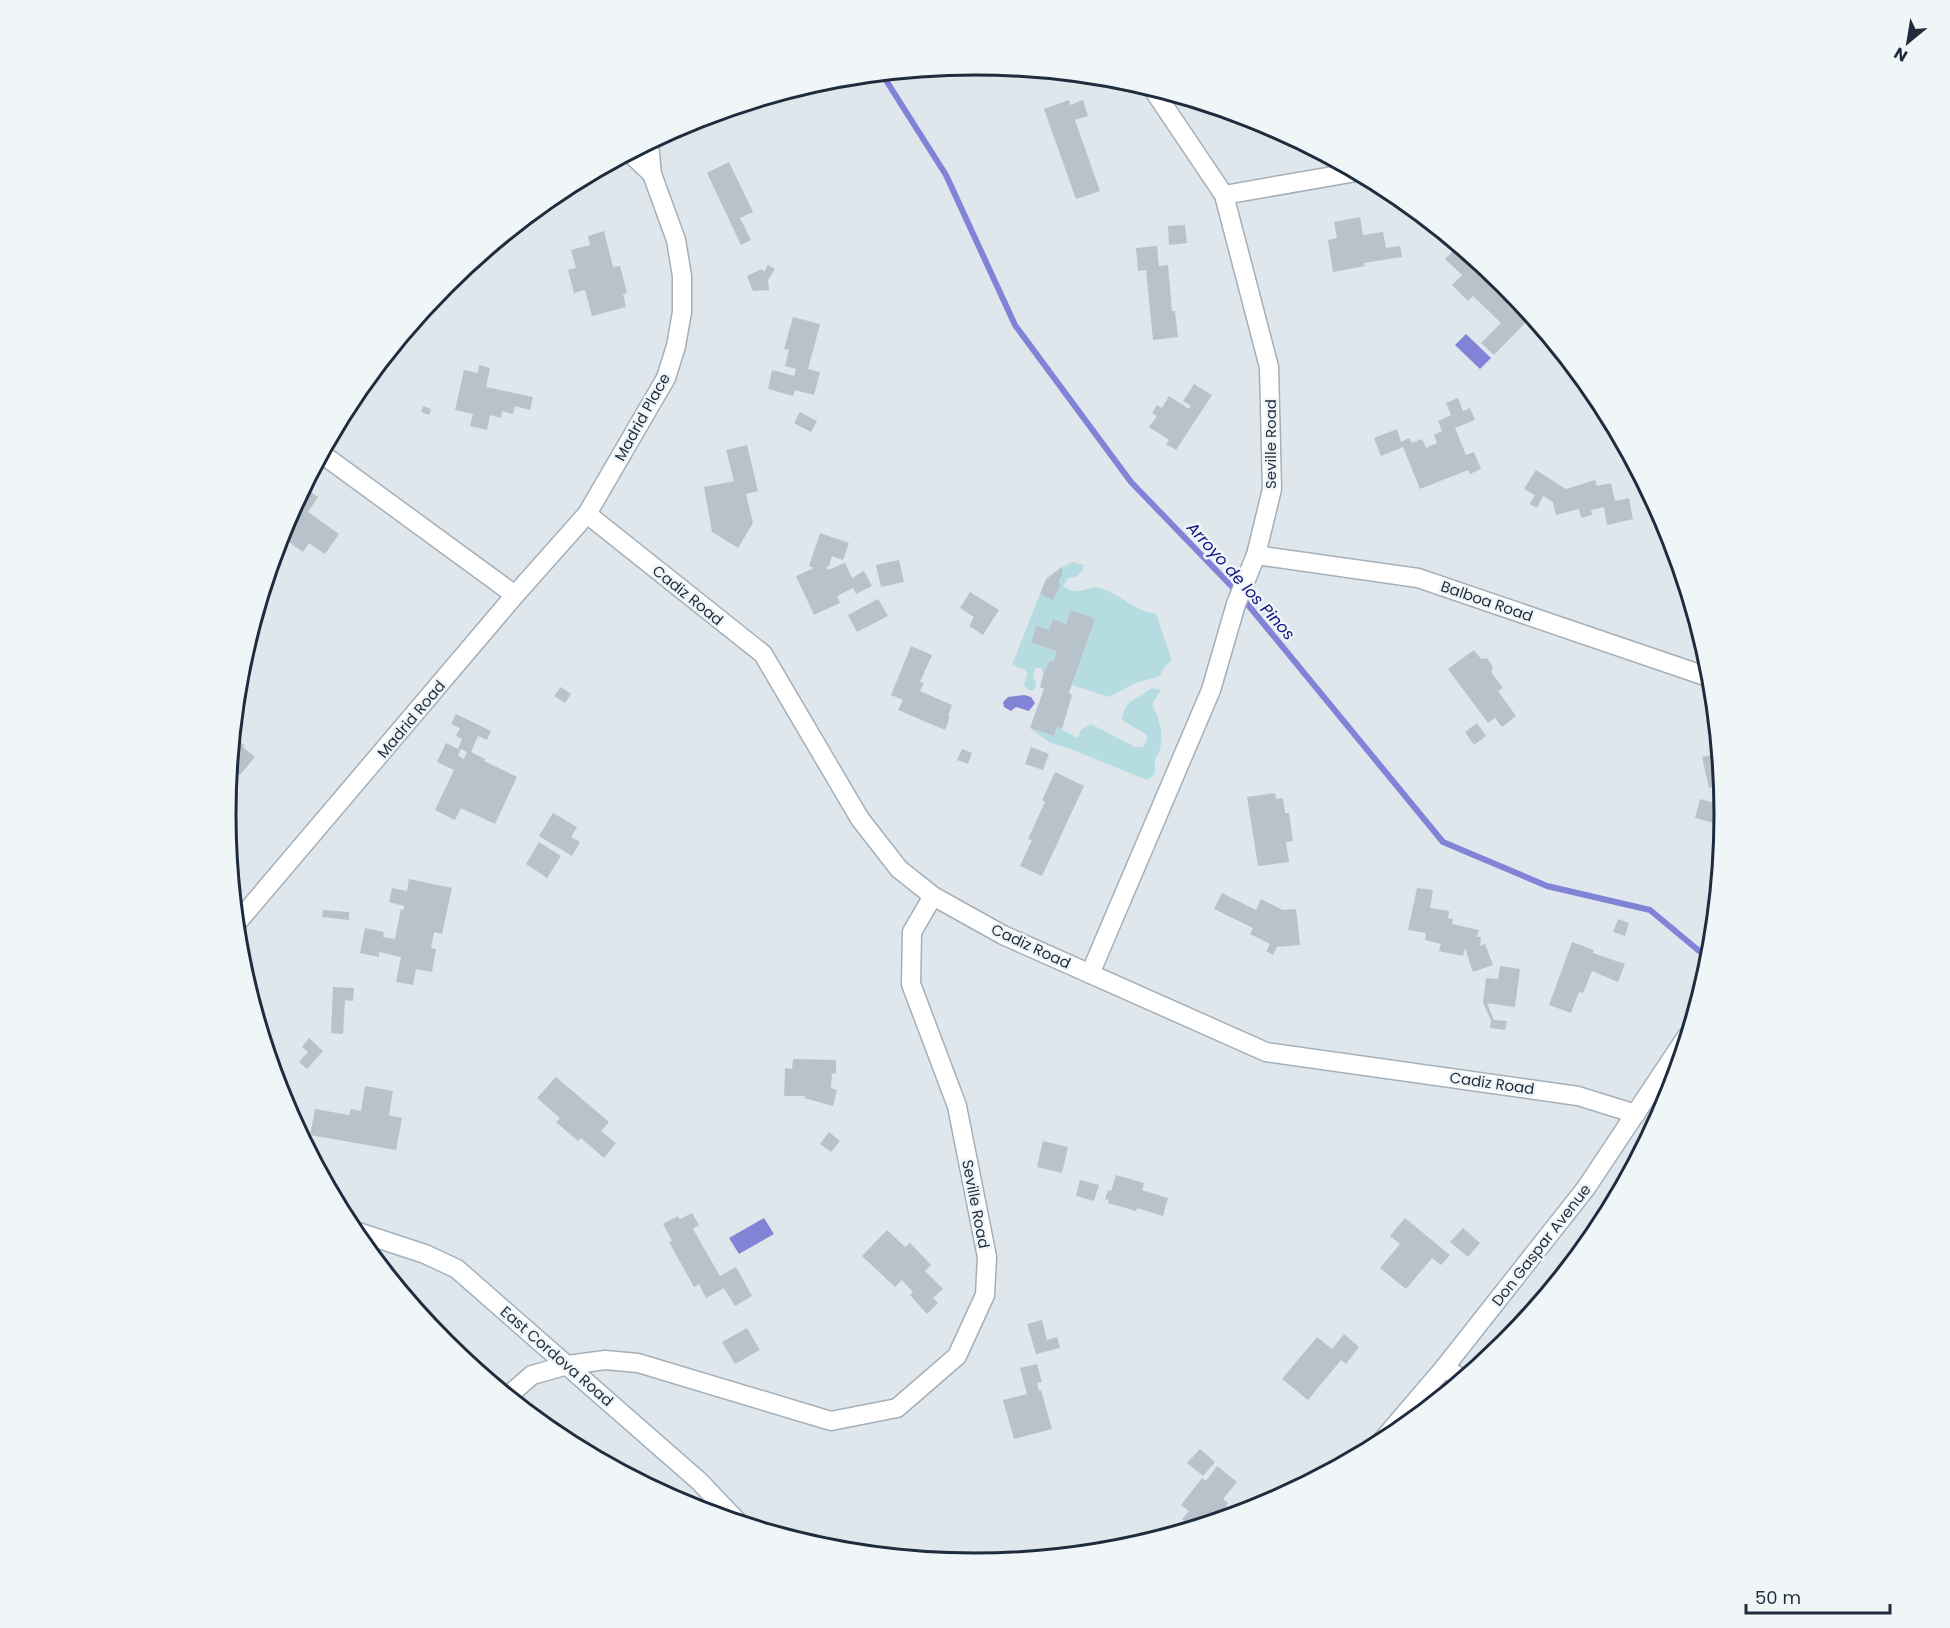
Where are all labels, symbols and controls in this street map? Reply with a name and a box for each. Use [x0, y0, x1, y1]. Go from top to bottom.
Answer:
north arrow [1878, 12, 1938, 72]
text: N [1890, 42, 1912, 68]
street label: Madrid Place [609, 369, 675, 465]
street label: Seville Road [1260, 399, 1281, 489]
water label: Arroyo de los Pinos [1181, 516, 1300, 645]
street label: Cadiz Road [648, 560, 728, 630]
street label: Balboa Road [1438, 575, 1536, 627]
street label: Madrid Road [372, 676, 450, 762]
street label: Cadiz Road [988, 918, 1074, 974]
street label: Cadiz Road [1448, 1067, 1536, 1099]
street label: Seville Road [957, 1158, 995, 1250]
street label: Don Gaspar Avenue [1487, 1180, 1595, 1310]
street label: East Cordova Road [496, 1301, 618, 1411]
scale bar [1746, 1577, 1890, 1615]
text: 50 m [1755, 1585, 1801, 1610]

